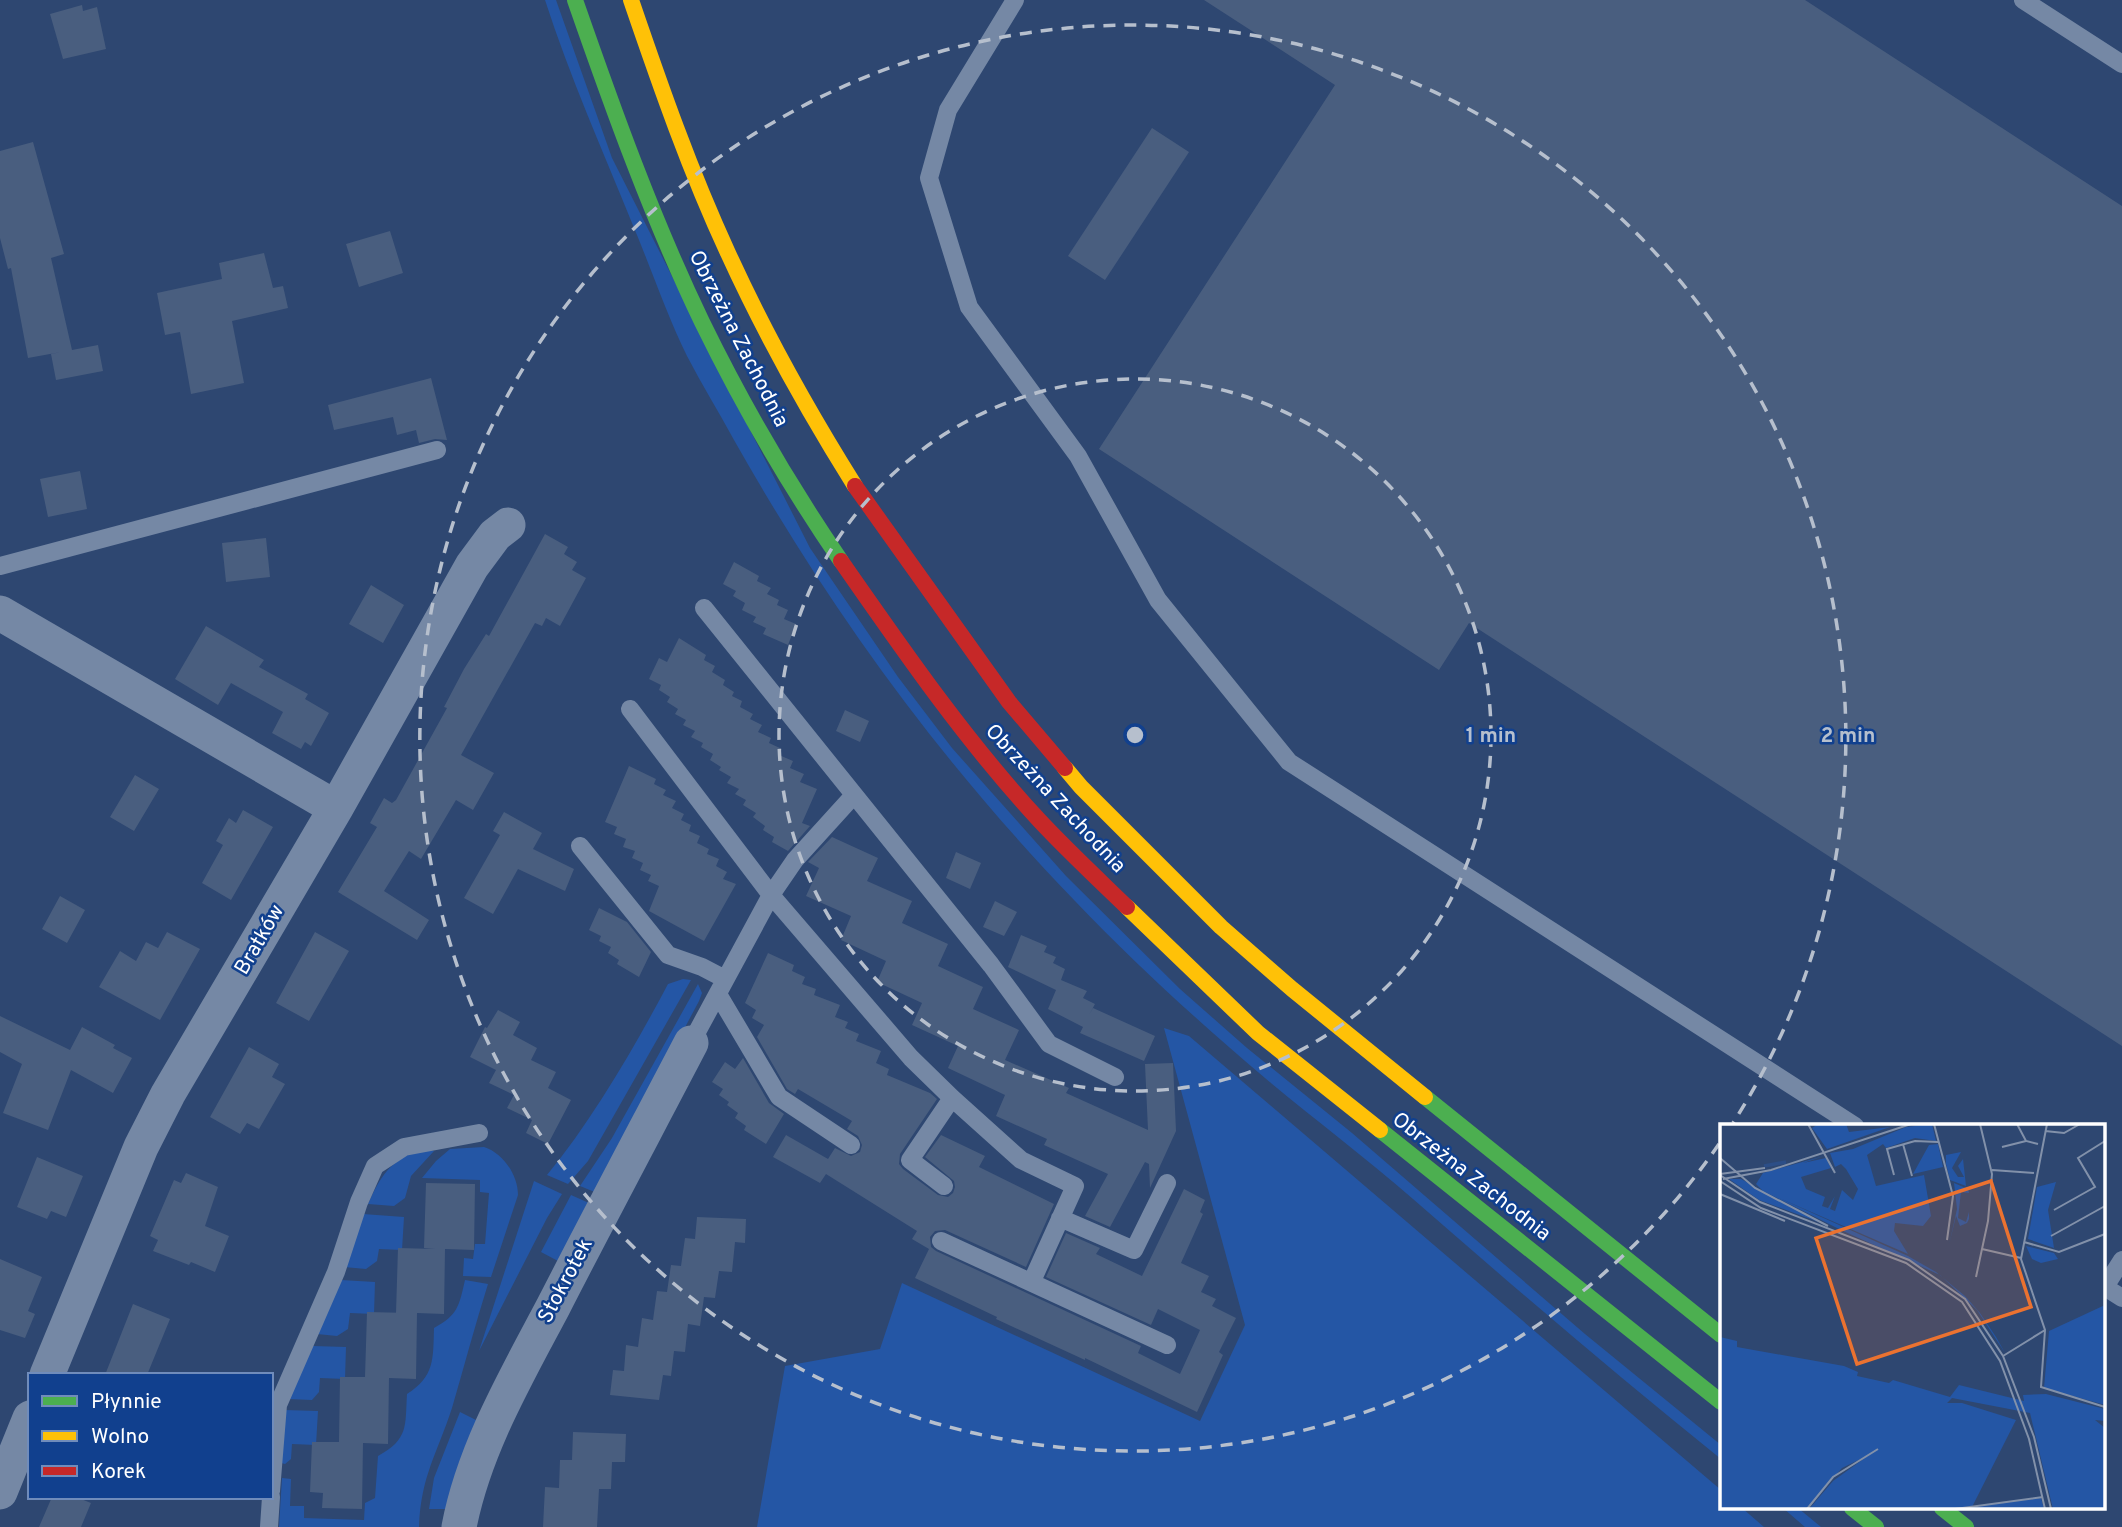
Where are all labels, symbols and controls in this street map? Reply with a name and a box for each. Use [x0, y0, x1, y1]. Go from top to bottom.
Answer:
street label: Obrzeżna Zachodnia [682, 246, 794, 432]
street label: Obrzeżna Zachodnia [979, 719, 1131, 879]
centre of rings [1123, 723, 1147, 747]
text: 1 min [1466, 723, 1516, 750]
text: 2 min [1821, 723, 1875, 750]
street label: Bratków [229, 900, 291, 980]
street label: Obrzeżna Zachodnia [1386, 1106, 1556, 1248]
inset map [1720, 1124, 2104, 1510]
street label: Stokrotek [532, 1234, 600, 1328]
legend [28, 1373, 273, 1499]
text: Płynnie [91, 1389, 162, 1416]
text: Wolno [91, 1424, 149, 1451]
text: Korek [91, 1459, 146, 1486]

